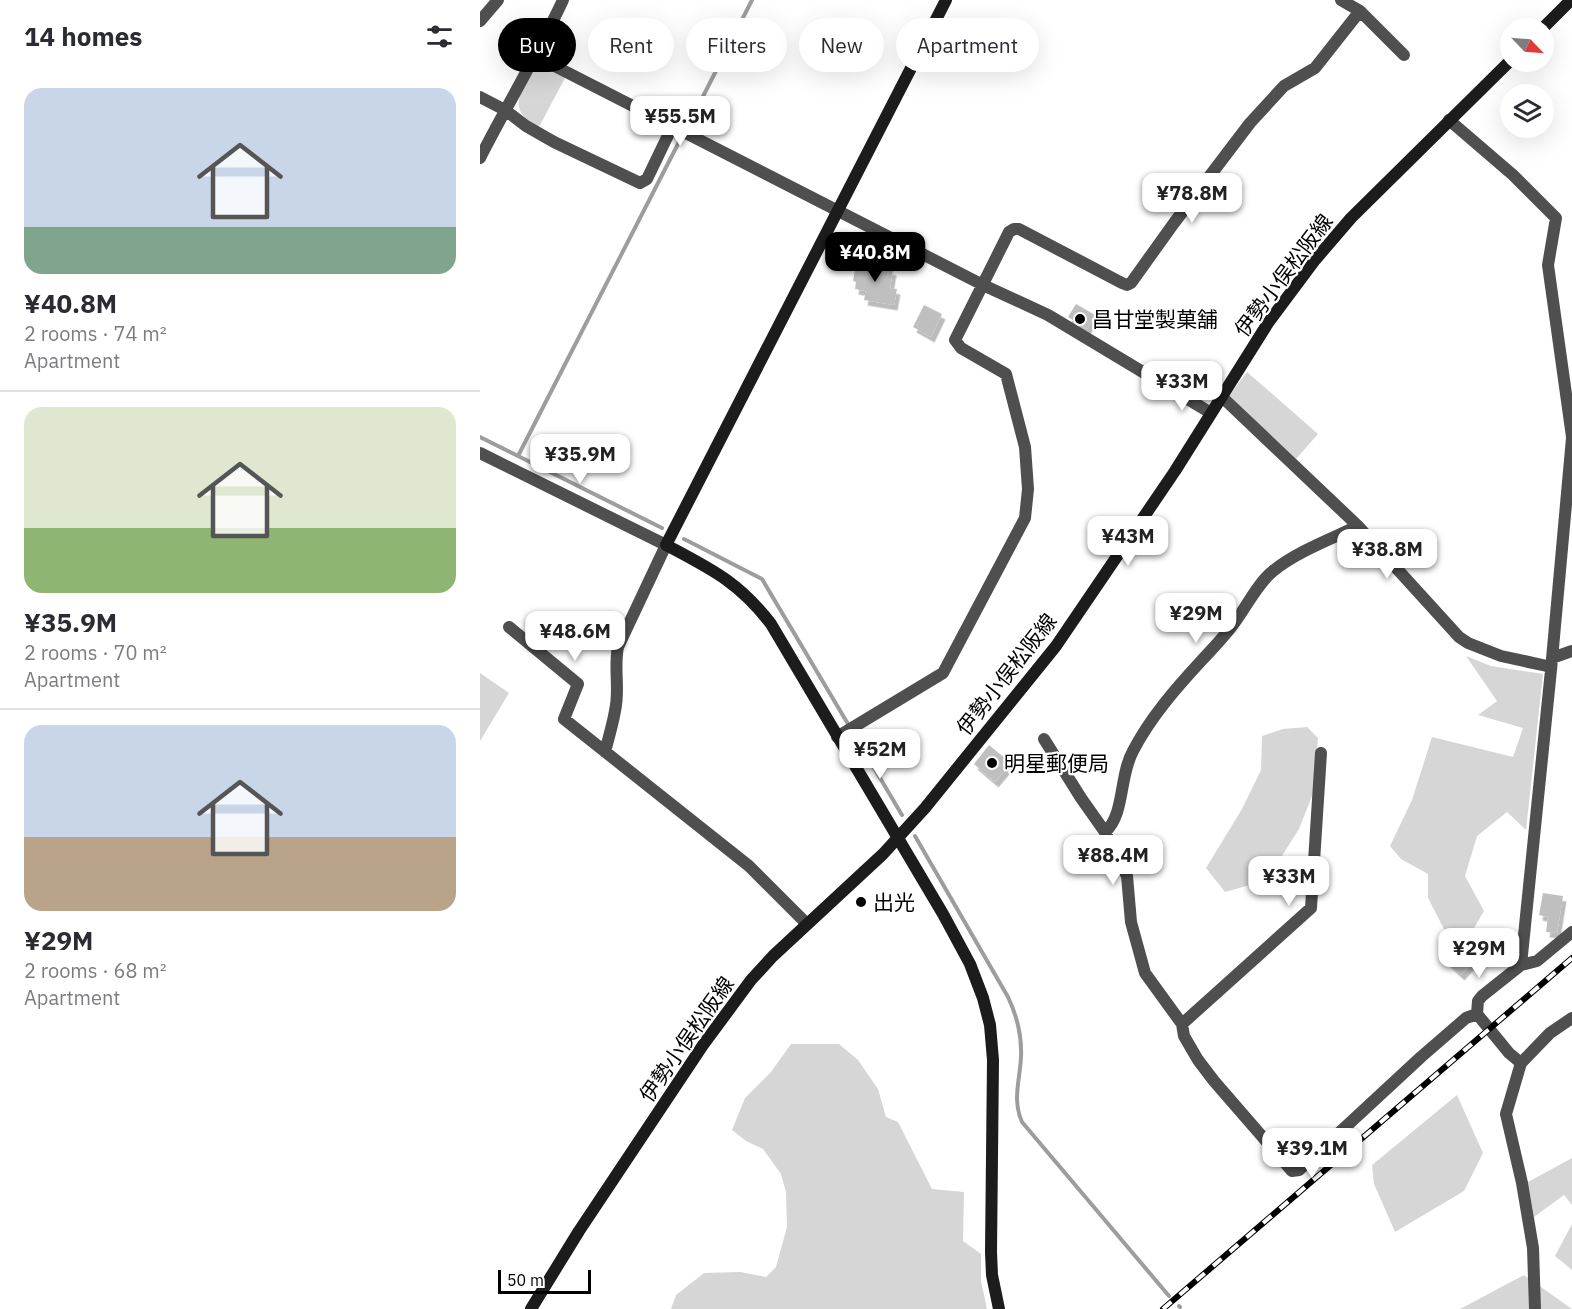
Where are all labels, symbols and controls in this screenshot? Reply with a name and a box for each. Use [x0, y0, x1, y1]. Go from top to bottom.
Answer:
chip: Buy [498, 18, 576, 72]
chip: Rent [588, 18, 674, 72]
chip: Filters [686, 18, 787, 72]
chip: New [799, 18, 884, 72]
chip: Apartment [896, 18, 1039, 72]
north arrow [1500, 18, 1554, 72]
map controls [1500, 18, 1554, 138]
text: 14 homes [24, 19, 142, 53]
icon: filters [423, 20, 456, 53]
button: layers [1500, 84, 1554, 138]
pin: ¥55.5M [631, 96, 729, 147]
text: ¥55.5M [644, 102, 716, 129]
icon: home [186, 127, 294, 235]
pin: ¥78.8M [1143, 173, 1241, 224]
text: ¥78.8M [1156, 179, 1228, 206]
street label: 伊勢小俣松阪線 [1228, 208, 1338, 342]
pin: ¥40.8M [826, 232, 924, 283]
text: ¥40.8M [839, 238, 911, 265]
text: ¥40.8M [24, 286, 117, 320]
place label: 昌甘堂製菓舗 [1092, 305, 1218, 333]
marker: 昌甘堂製菓舗 [1073, 312, 1087, 326]
text: 2 rooms · 74 m² [24, 320, 167, 347]
text: Apartment [24, 347, 120, 374]
pin: ¥33M [1146, 361, 1218, 412]
text: ¥33M [1155, 367, 1209, 394]
pin: ¥35.9M [531, 434, 629, 485]
text: ¥35.9M [544, 440, 616, 467]
icon: home [186, 446, 294, 554]
pin: ¥43M [1092, 516, 1164, 567]
text: ¥43M [1101, 522, 1155, 549]
pin: ¥38.8M [1338, 529, 1436, 580]
text: ¥38.8M [1351, 535, 1423, 562]
pin: ¥29M [1160, 593, 1232, 644]
text: ¥29M [1169, 599, 1223, 626]
text: ¥35.9M [24, 605, 117, 639]
street label: 伊勢小俣松阪線 [950, 607, 1062, 741]
pin: ¥48.6M [526, 611, 624, 662]
text: ¥48.6M [539, 617, 611, 644]
text: 2 rooms · 70 m² [24, 639, 167, 666]
text: Apartment [24, 666, 120, 693]
pin: ¥52M [844, 729, 916, 780]
text: ¥52M [853, 735, 907, 762]
place label: 明星郵便局 [1004, 749, 1109, 777]
marker: 明星郵便局 [985, 756, 999, 770]
icon: home [186, 764, 294, 872]
pin: ¥88.4M [1064, 835, 1162, 886]
text: ¥88.4M [1077, 841, 1149, 868]
pin: ¥33M [1253, 856, 1325, 907]
text: ¥33M [1262, 862, 1316, 889]
place label: 出光 [873, 888, 915, 916]
marker: 出光 [854, 895, 868, 909]
text: ¥29M [24, 923, 93, 957]
pin: ¥29M [1443, 928, 1515, 979]
text: ¥29M [1452, 934, 1506, 961]
text: 2 rooms · 68 m² [24, 957, 167, 984]
street label: 伊勢小俣松阪線 [632, 971, 740, 1107]
text: Apartment [24, 984, 120, 1011]
pin: ¥39.1M [1263, 1128, 1361, 1179]
text: ¥39.1M [1276, 1134, 1348, 1161]
scale bar [498, 1267, 591, 1294]
text: 50 m [507, 1270, 544, 1290]

